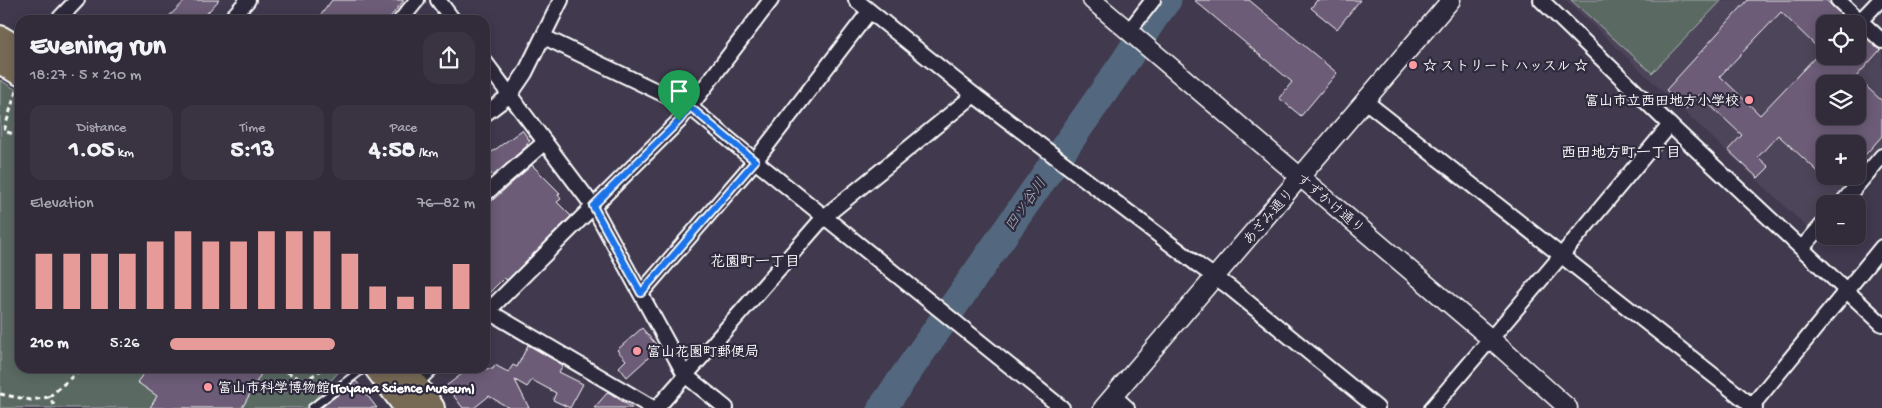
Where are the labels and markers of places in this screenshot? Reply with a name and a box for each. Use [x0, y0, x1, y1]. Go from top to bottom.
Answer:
place label: ☆ ストリート ハッスル ☆ [1423, 58, 1588, 76]
marker: ☆ ストリート ハッスル ☆ [1407, 59, 1419, 71]
pin [658, 70, 700, 121]
place label: 富山市立西田地方小学校 [1585, 94, 1739, 111]
marker: 富山市立西田地方小学校 [1743, 94, 1755, 106]
place label: 富山花園町郵便局 [647, 344, 759, 362]
marker: 富山花園町郵便局 [631, 345, 643, 357]
place label: 富山市科学博物館(Toyama Science Museum) [218, 380, 475, 398]
marker: 富山市科学博物館(Toyama Science Museum) [202, 381, 214, 393]

